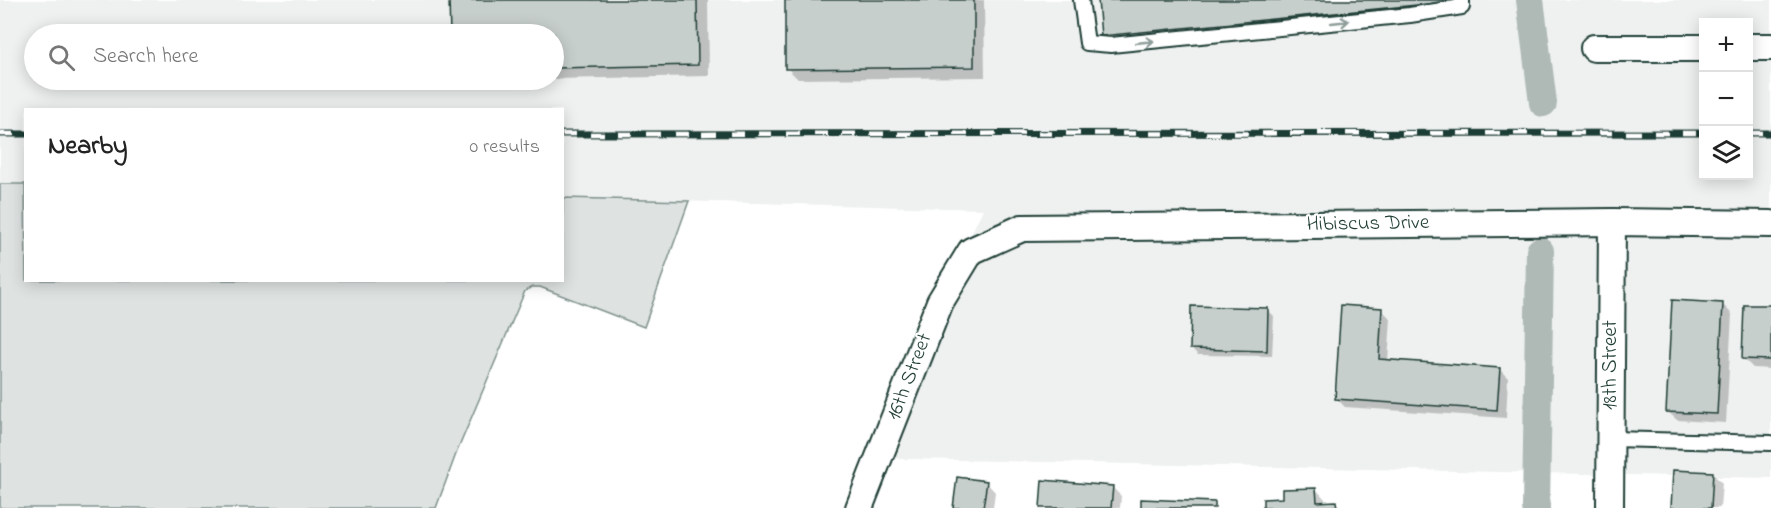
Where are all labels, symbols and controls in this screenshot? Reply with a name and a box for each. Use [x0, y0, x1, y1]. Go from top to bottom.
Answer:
one-way arrow [1329, 16, 1349, 27]
map controls [1699, 18, 1753, 180]
button: + [1699, 18, 1753, 72]
search box [24, 24, 564, 90]
one-way arrow [1135, 36, 1155, 47]
icon: search [45, 41, 78, 74]
text: Search here [93, 41, 198, 73]
button: − [1699, 72, 1753, 126]
button: layers [1699, 126, 1753, 180]
text: Nearby [48, 128, 127, 166]
text: 0 results [469, 133, 540, 162]
street label: Hibiscus Drive [1306, 208, 1430, 240]
street label: 18th Street [1596, 320, 1626, 410]
street label: 16th Street [880, 329, 940, 425]

